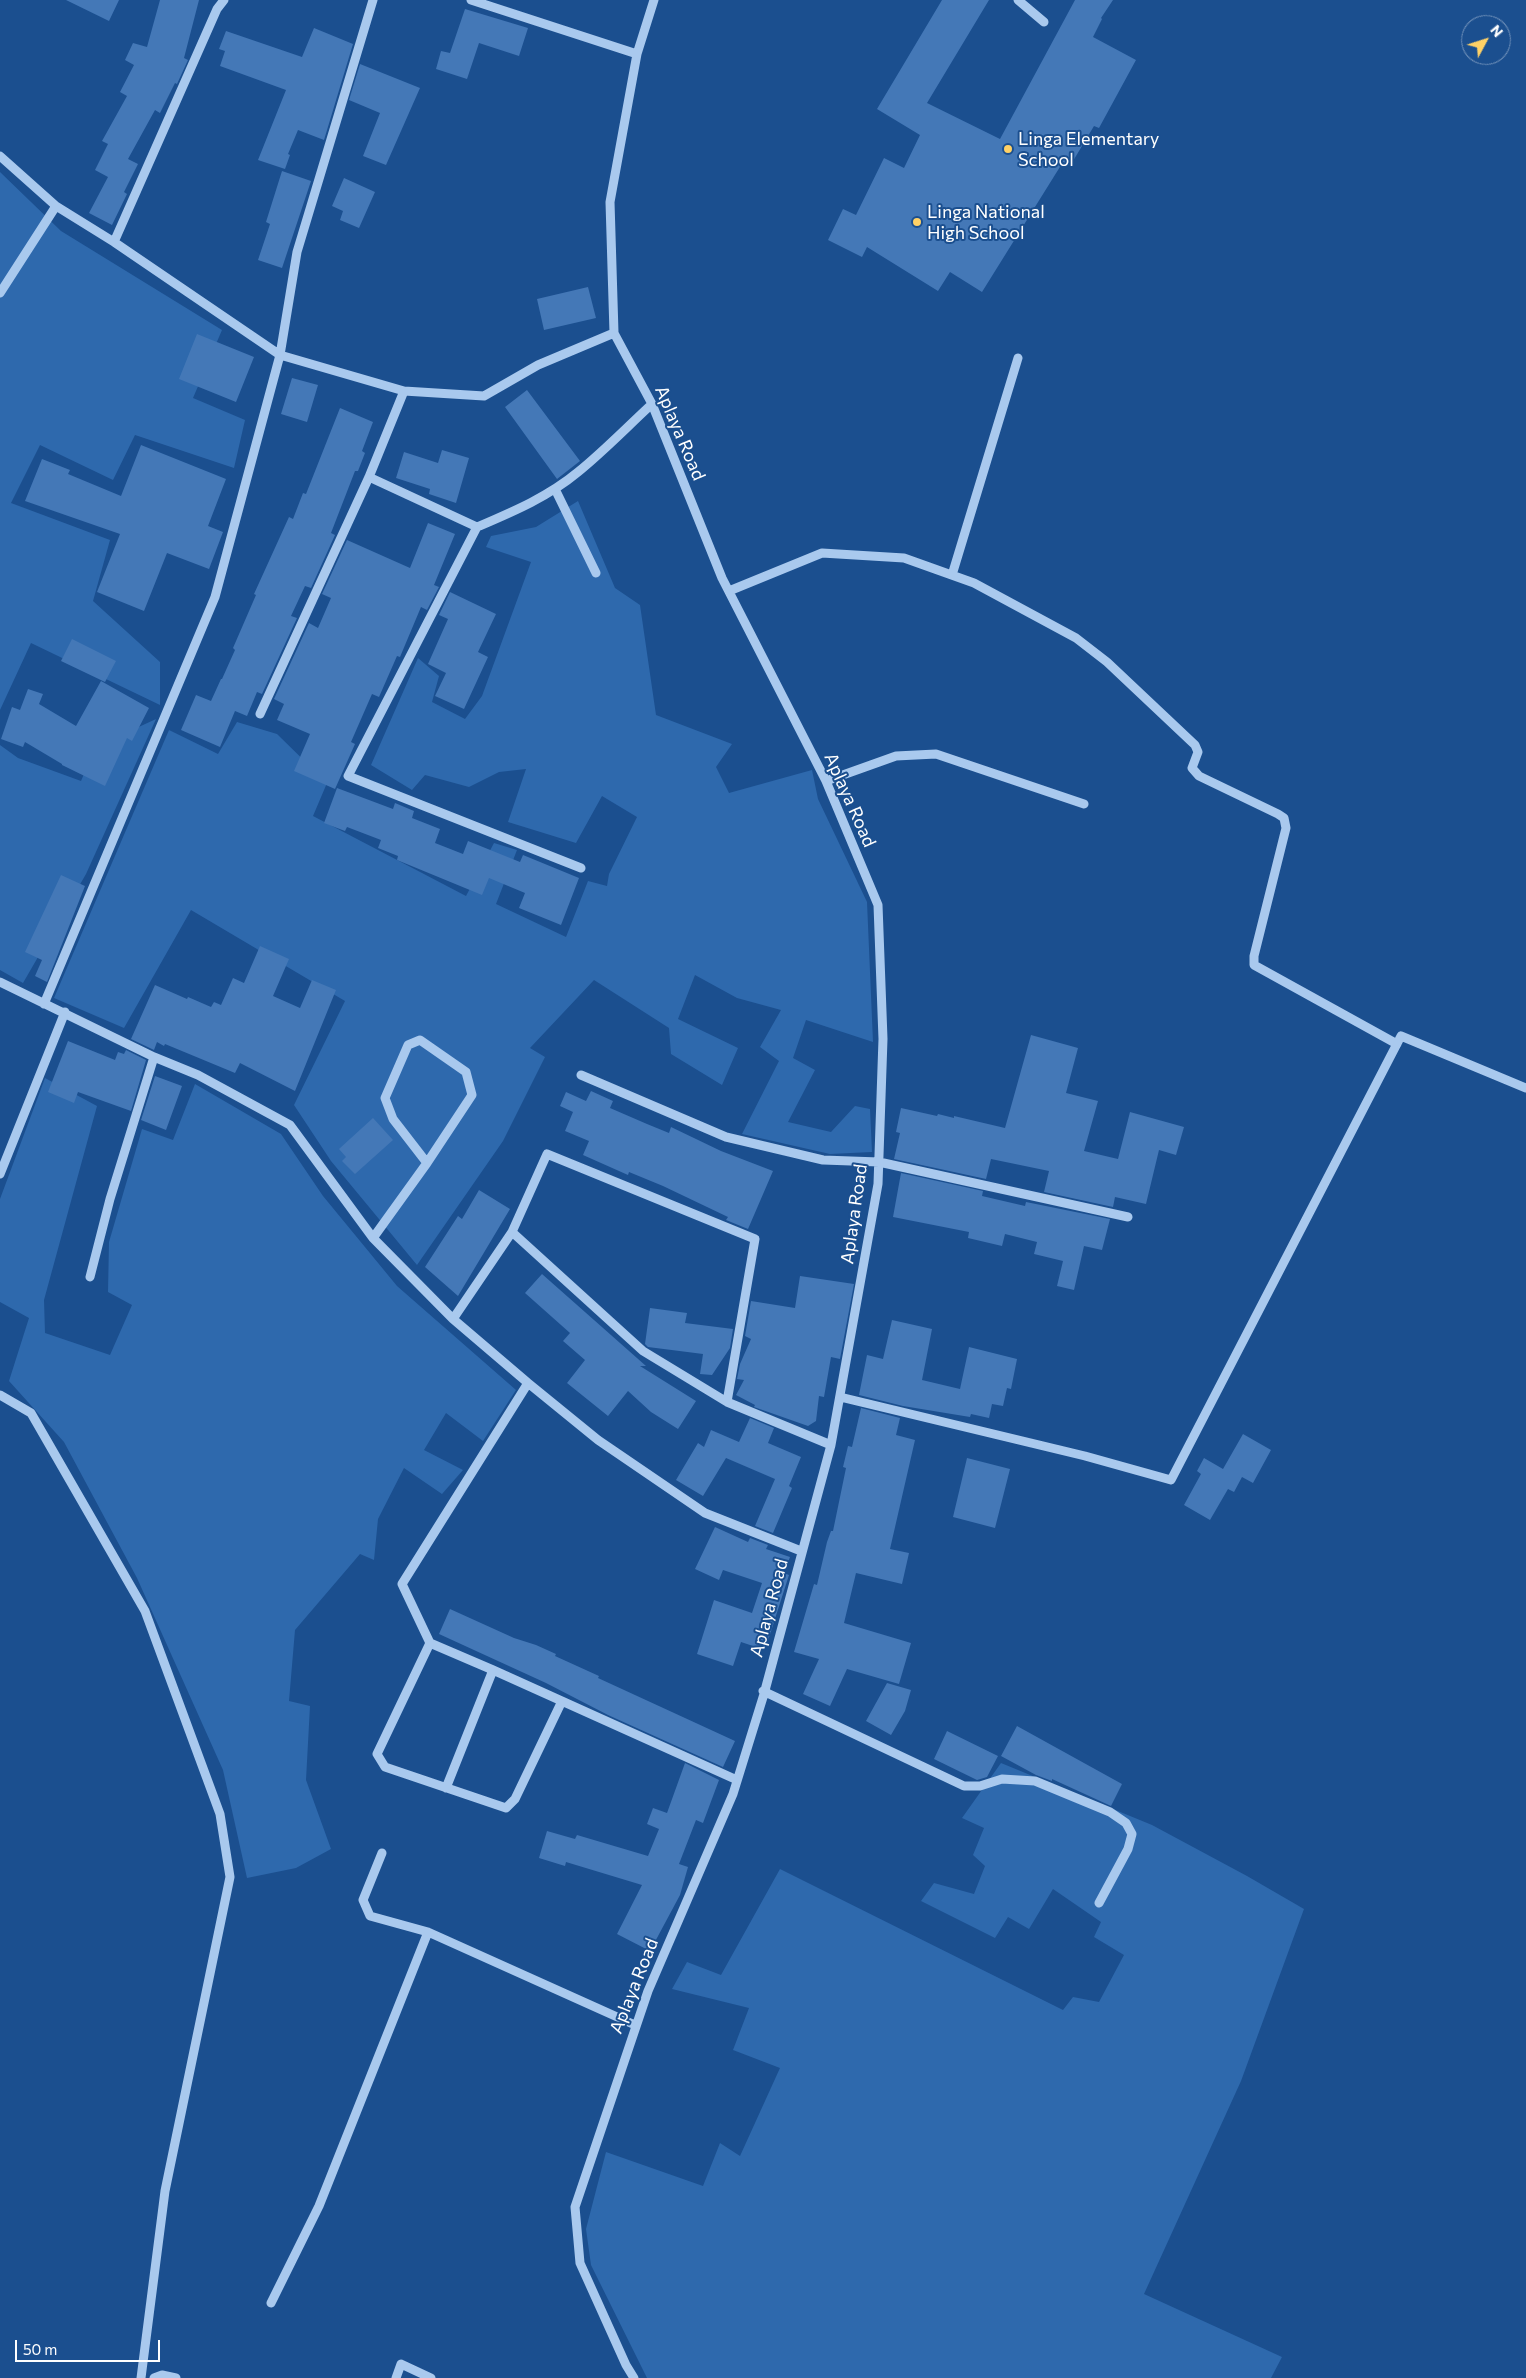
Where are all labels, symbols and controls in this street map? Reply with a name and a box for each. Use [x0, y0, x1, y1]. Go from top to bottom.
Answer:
north arrow [1461, 15, 1511, 65]
text: N [1487, 21, 1507, 40]
place label: Linga Elementary School [1018, 128, 1159, 170]
marker: Linga Elementary School [1002, 143, 1014, 155]
place label: Linga National High School [927, 201, 1045, 243]
marker: Linga National High School [911, 216, 923, 228]
street label: Aplaya Road [650, 382, 710, 484]
street label: Aplaya Road [820, 750, 880, 850]
street label: Aplaya Road [836, 1163, 872, 1265]
street label: Aplaya Road [746, 1556, 792, 1660]
street label: Aplaya Road [605, 1935, 663, 2037]
scale bar [18, 2330, 162, 2362]
text: 50 m [23, 2340, 57, 2358]

